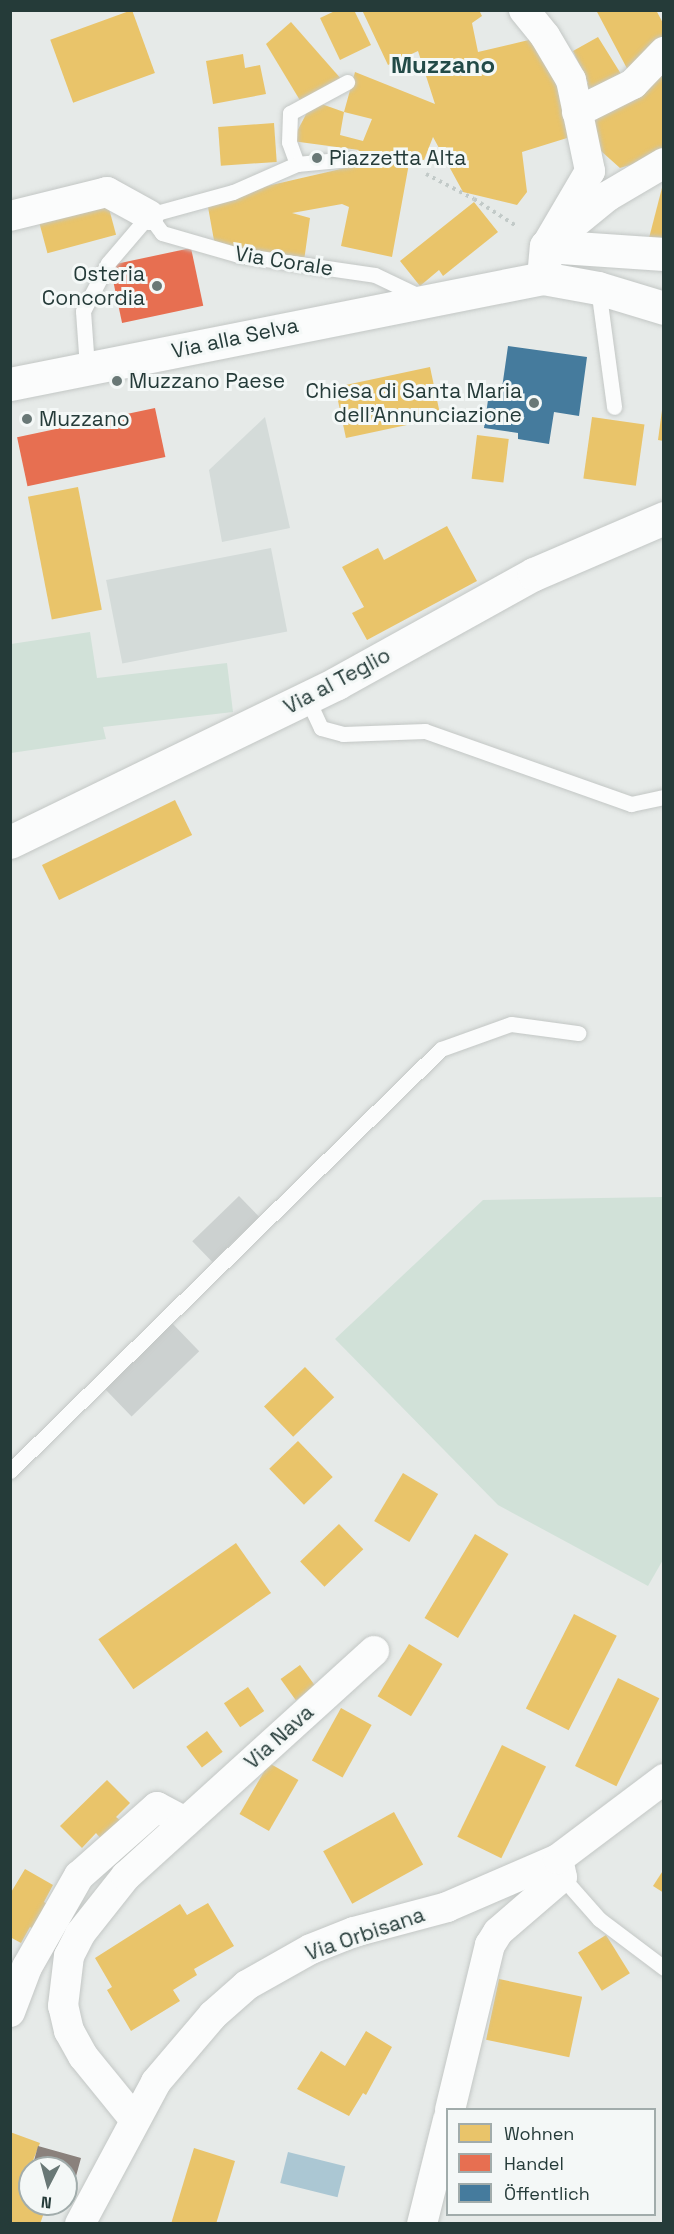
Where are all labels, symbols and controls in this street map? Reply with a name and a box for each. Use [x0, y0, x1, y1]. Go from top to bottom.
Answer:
district label: Muzzano [391, 51, 495, 79]
place label: Piazzetta Alta [329, 145, 467, 171]
marker: Piazzetta Alta [310, 151, 324, 165]
street label: Via Corale [233, 241, 335, 281]
place label: Osteria Concordia [42, 261, 145, 311]
marker: Osteria Concordia [150, 279, 164, 293]
street label: Via alla Selva [169, 312, 301, 364]
place label: Muzzano Paese [129, 368, 285, 394]
marker: Muzzano Paese [110, 374, 124, 388]
place label: Chiesa di Santa Maria dell'Annunciazione [306, 378, 522, 428]
marker: Chiesa di Santa Maria dell'Annunciazione [527, 396, 541, 410]
place label: Muzzano [39, 406, 130, 432]
marker: Muzzano [20, 412, 34, 426]
street label: Via al Teglio [279, 642, 395, 720]
street label: Via Nava [239, 1699, 319, 1775]
street label: Via Orbisana [302, 1902, 428, 1966]
legend [446, 2108, 656, 2216]
text: Wohnen [504, 2122, 574, 2145]
text: Handel [504, 2152, 564, 2175]
north arrow [18, 2156, 78, 2216]
text: Öffentlich [504, 2182, 590, 2205]
text: N [40, 2191, 53, 2213]

